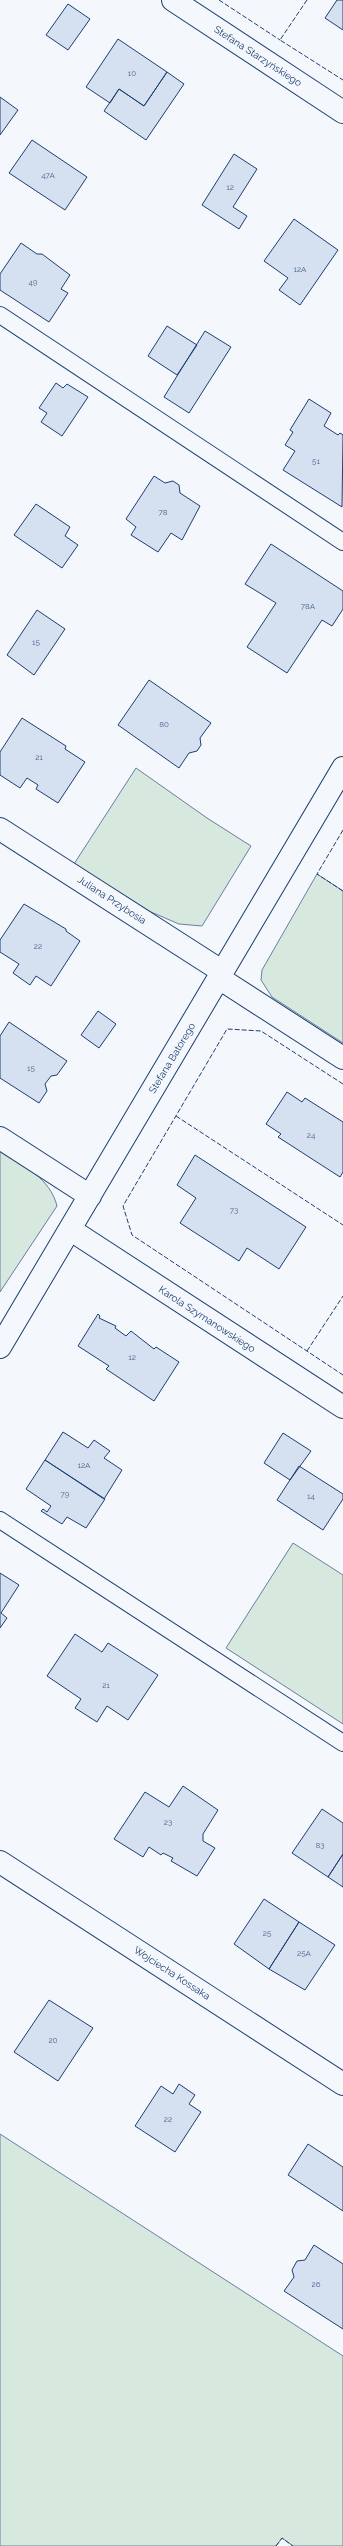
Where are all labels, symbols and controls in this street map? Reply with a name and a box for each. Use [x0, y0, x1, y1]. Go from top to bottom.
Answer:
street label: Stefana Starzyńskiego [212, 24, 304, 89]
house number: 10 [128, 68, 136, 78]
house number: 47A [41, 170, 55, 180]
house number: 12 [226, 182, 234, 192]
house number: 12A [294, 264, 307, 274]
house number: 49 [28, 277, 38, 287]
house number: 51 [312, 456, 320, 466]
house number: 78 [158, 507, 168, 517]
house number: 78A [301, 601, 316, 611]
house number: 15 [32, 637, 41, 647]
house number: 80 [159, 719, 169, 729]
house number: 21 [35, 752, 43, 762]
street label: Juliana Przybosia [76, 874, 148, 926]
house number: 22 [34, 941, 42, 951]
street label: Stefana Batorego [147, 1021, 197, 1095]
house number: 15 [27, 1063, 36, 1073]
house number: 24 [307, 1130, 316, 1140]
house number: 73 [230, 1205, 238, 1215]
street label: Karola Szymanowskiego [157, 1284, 257, 1354]
house number: 12 [128, 1352, 136, 1362]
house number: 12A [78, 1460, 91, 1470]
house number: 79 [61, 1489, 70, 1499]
house number: 14 [307, 1491, 316, 1501]
house number: 21 [102, 1680, 110, 1690]
house number: 23 [164, 1817, 172, 1827]
house number: 83 [315, 1840, 325, 1850]
house number: 25 [263, 1928, 272, 1938]
street label: Wojciecha Kossaka [132, 1944, 212, 2002]
house number: 25A [297, 1948, 312, 1958]
house number: 20 [48, 2035, 58, 2045]
house number: 22 [164, 2114, 172, 2124]
house number: 26 [312, 2279, 321, 2289]

